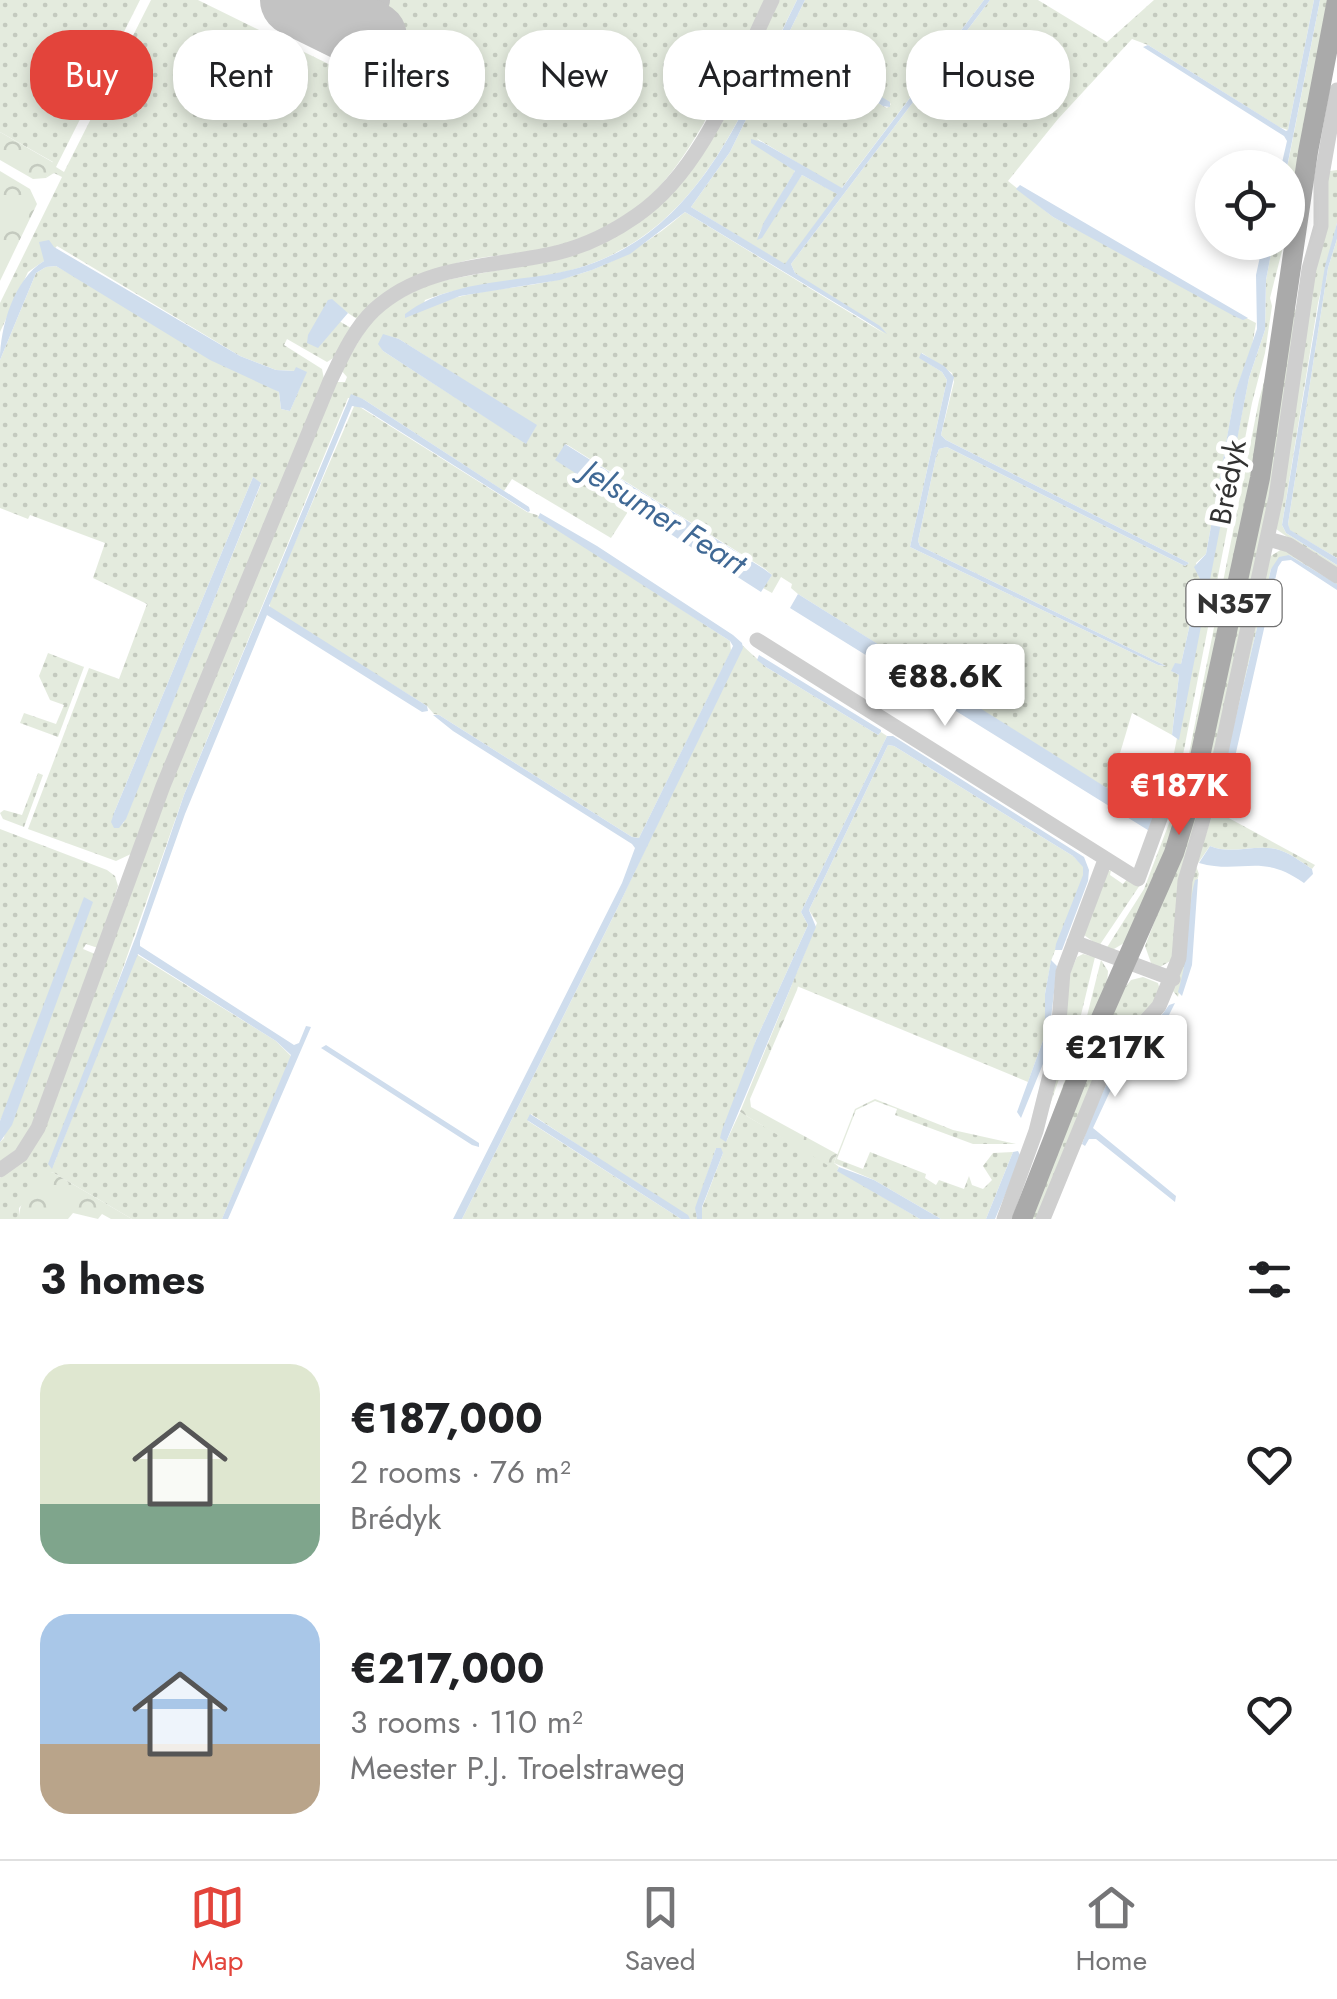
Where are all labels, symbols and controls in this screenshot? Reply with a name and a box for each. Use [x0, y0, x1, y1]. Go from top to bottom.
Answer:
chip: Buy [30, 30, 153, 120]
chip: Rent [173, 30, 308, 120]
chip: Filters [328, 30, 485, 120]
chip: New [505, 30, 643, 120]
chip: Apartment [663, 30, 886, 120]
chip: House [906, 30, 1070, 120]
map controls [1195, 150, 1305, 260]
button: locate [1195, 150, 1305, 260]
street label: Brédyk [1198, 435, 1257, 528]
water label: Jelsumer Feart [568, 445, 757, 587]
road number: N357 [1186, 580, 1282, 626]
pin: €88.6K [864, 644, 1026, 729]
text: €88.6K [888, 653, 1002, 699]
pin: €187K [1109, 753, 1249, 838]
text: €187K [1130, 762, 1228, 808]
pin: €217K [1045, 1015, 1185, 1100]
text: €217K [1065, 1024, 1165, 1070]
text: 3 homes [40, 1249, 205, 1310]
icon: filters [1242, 1252, 1297, 1307]
text: €187,000 [350, 1388, 543, 1449]
icon: home [120, 1404, 240, 1524]
icon: heart [1242, 1437, 1297, 1492]
text: 2 rooms · 76 m² [350, 1449, 571, 1495]
text: Brédyk [350, 1495, 441, 1541]
text: €217,000 [350, 1638, 545, 1699]
icon: home [120, 1654, 240, 1774]
icon: heart [1242, 1687, 1297, 1742]
text: 3 rooms · 110 m² [350, 1699, 583, 1745]
text: Meester P.J. Troelstraweg [350, 1745, 685, 1791]
tab: Map [190, 1880, 245, 1981]
tab: Saved [625, 1880, 696, 1981]
tab: Home [1075, 1880, 1147, 1981]

